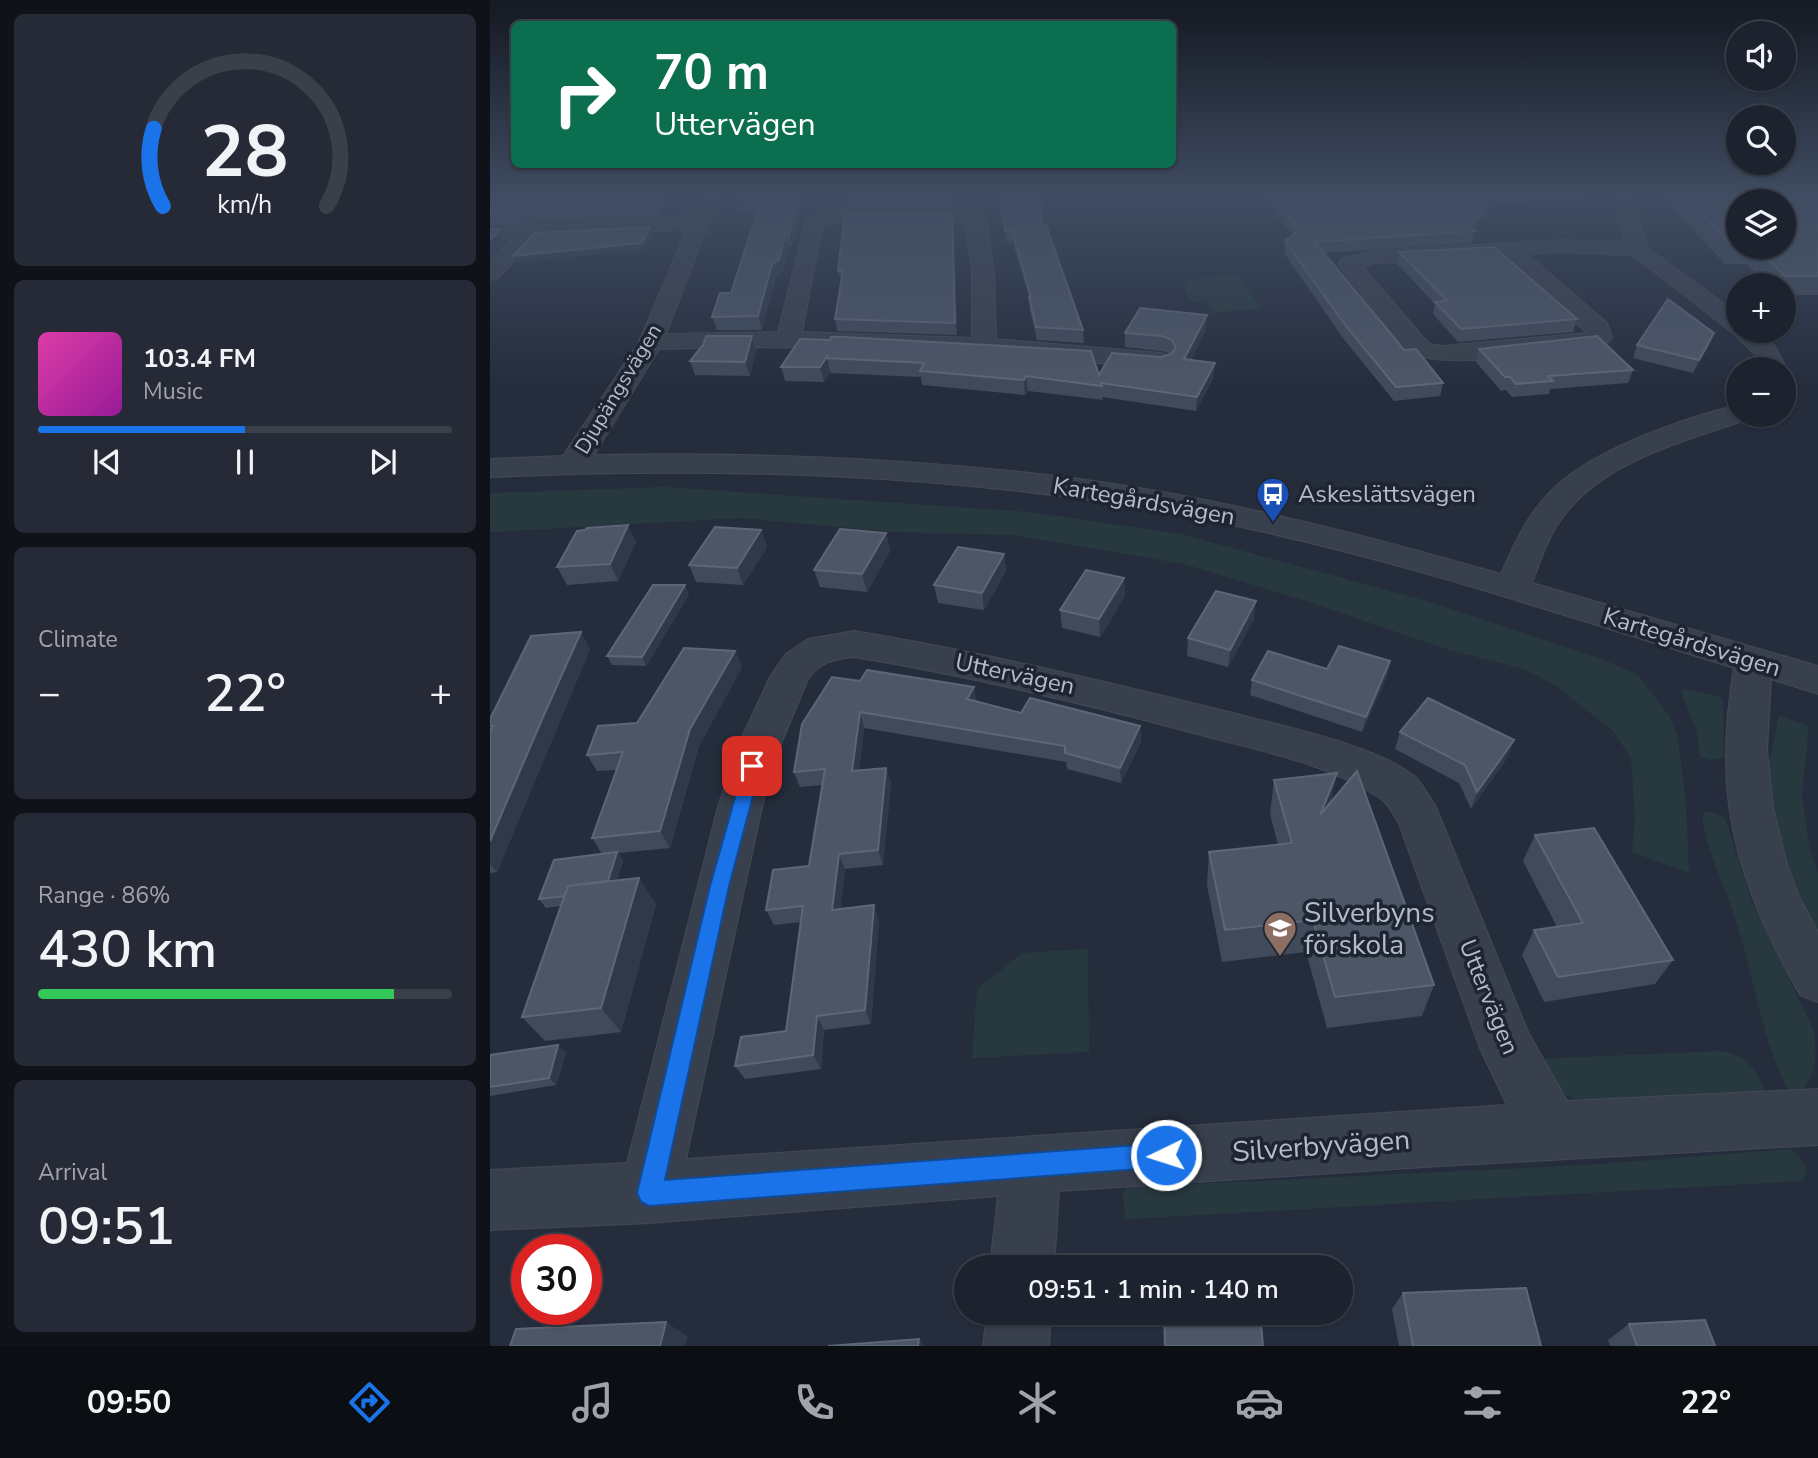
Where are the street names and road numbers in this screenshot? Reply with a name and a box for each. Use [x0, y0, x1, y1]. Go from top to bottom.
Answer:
street label: Djupängsvägen [568, 319, 668, 459]
street label: Kartegårdsvägen [1051, 469, 1237, 533]
street label: Kartegårdsvägen [1599, 600, 1785, 684]
street label: Uttervägen [952, 646, 1078, 702]
street label: Uttervägen [1451, 935, 1527, 1059]
street label: Silverbyvägen [1231, 1121, 1411, 1171]

